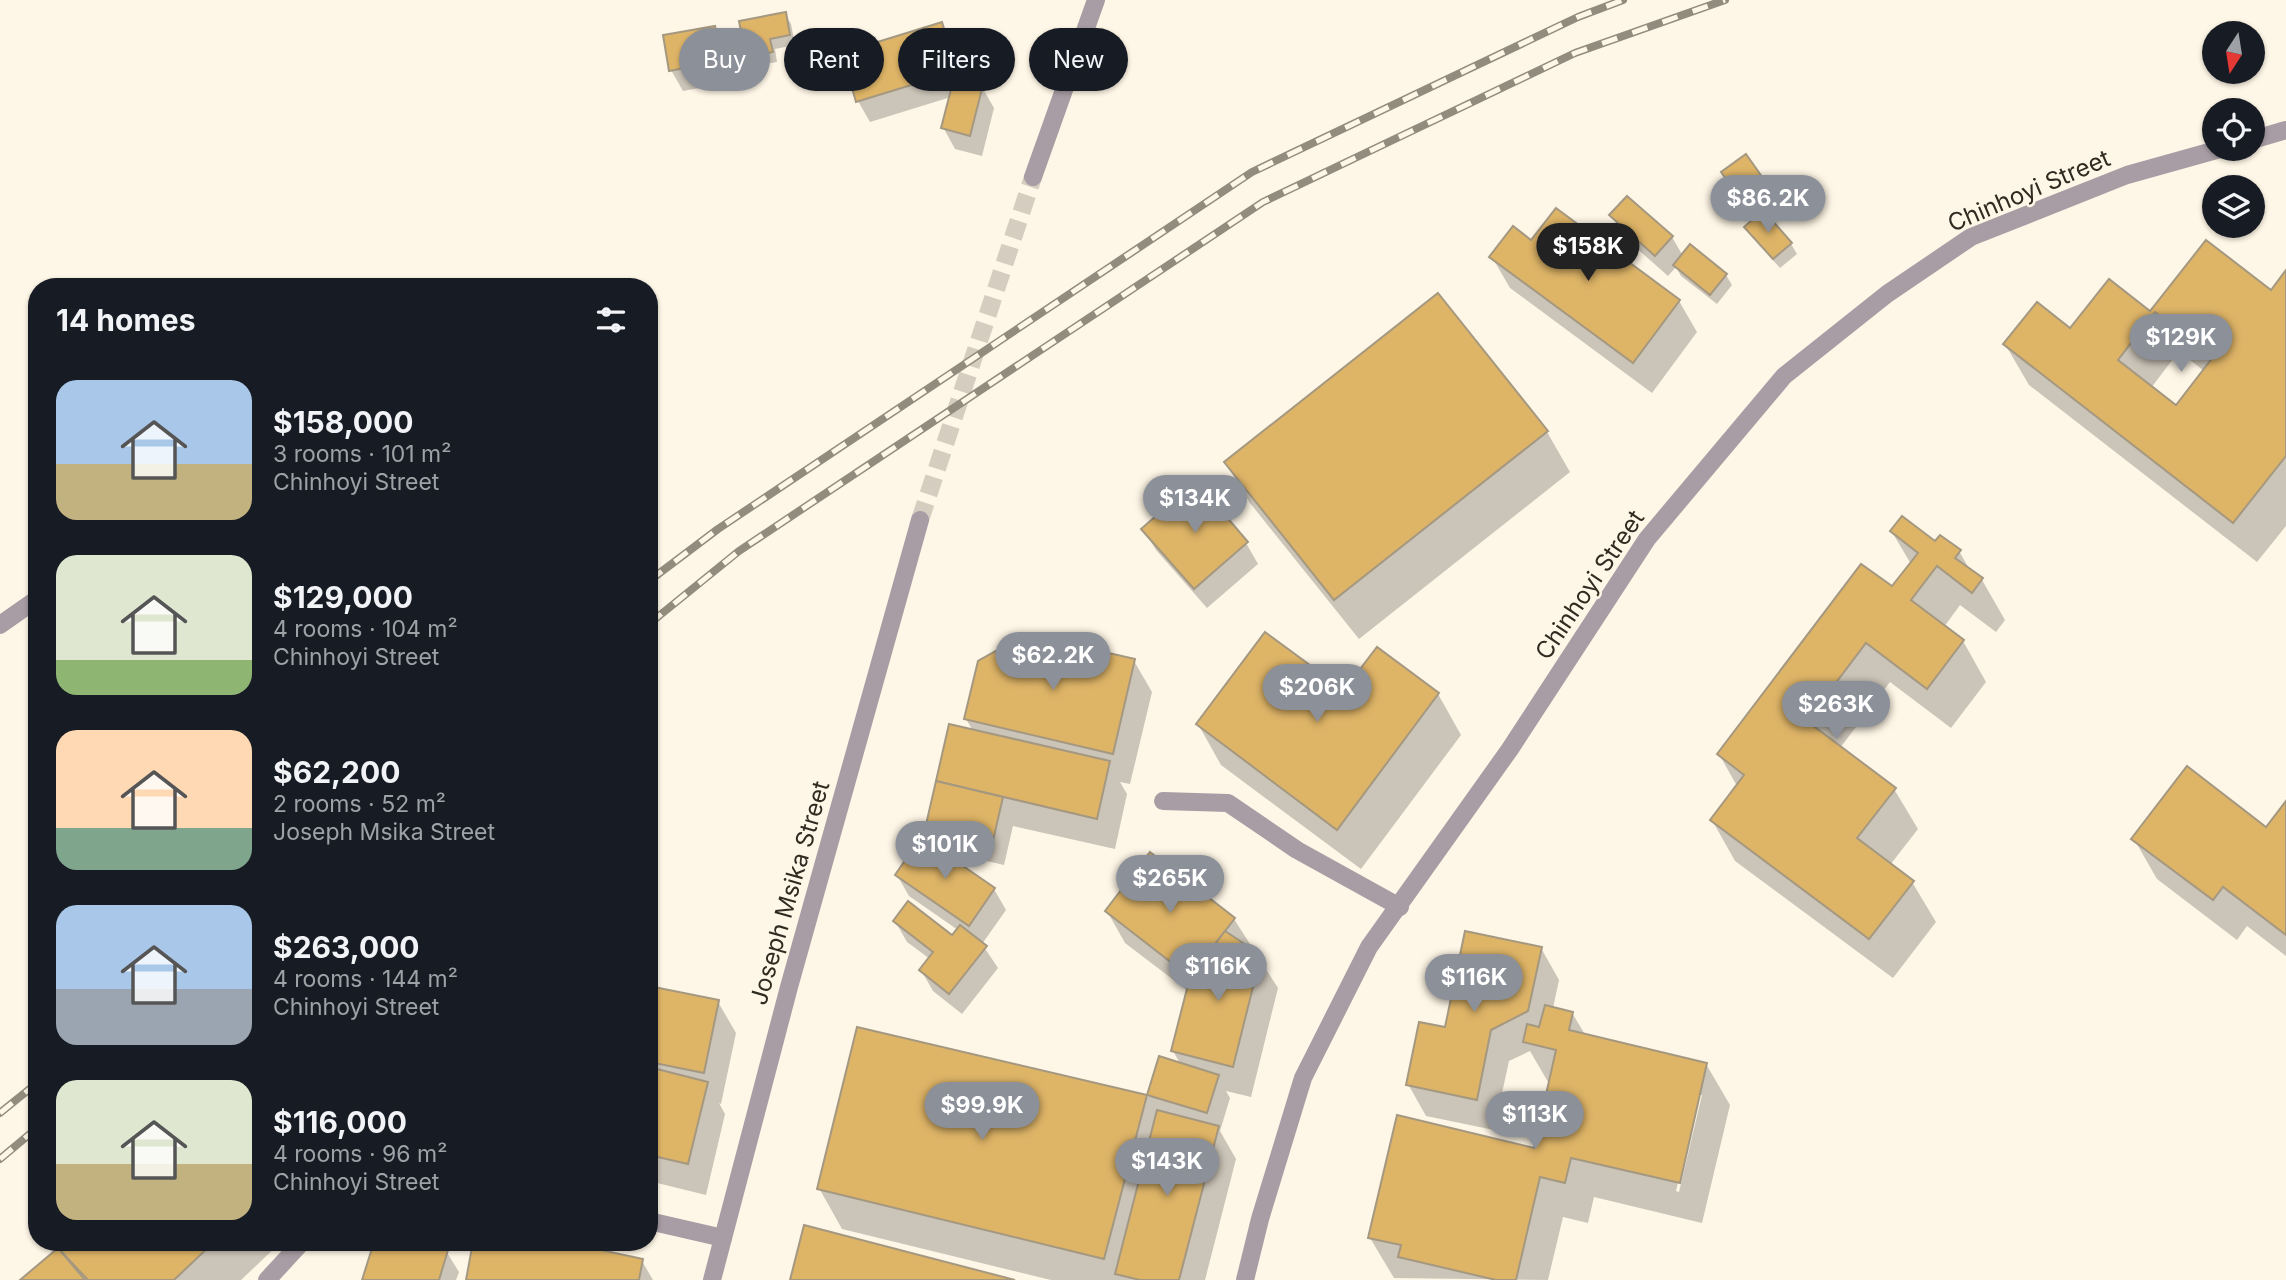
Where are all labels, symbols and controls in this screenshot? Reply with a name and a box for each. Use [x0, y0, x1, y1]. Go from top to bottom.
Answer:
north arrow [2202, 21, 2264, 84]
map controls [2202, 21, 2265, 238]
chip: Buy [679, 28, 770, 91]
chip: Rent [784, 28, 884, 91]
chip: Filters [898, 28, 1015, 91]
chip: New [1029, 28, 1128, 91]
button: locate [2202, 98, 2265, 161]
street label: Chinhoyi Street [1943, 143, 2115, 238]
button: layers [2202, 175, 2265, 238]
pin: $86.2K [1711, 176, 1825, 235]
text: $86.2K [1727, 184, 1810, 212]
pin: $158K [1539, 224, 1637, 283]
text: $158K [1552, 232, 1624, 260]
icon: filters [592, 301, 630, 339]
text: 14 homes [56, 302, 195, 338]
pin: $129K [2132, 314, 2230, 374]
text: $129K [2146, 323, 2216, 351]
text: $158,000 [273, 404, 413, 440]
icon: home [112, 408, 196, 492]
text: 3 rooms · 101 m² [273, 440, 451, 468]
text: Chinhoyi Street [273, 468, 439, 496]
pin: $134K [1146, 476, 1244, 535]
text: $134K [1159, 484, 1231, 512]
street label: Chinhoyi Street [1529, 505, 1650, 665]
text: $129,000 [273, 579, 413, 615]
icon: home [112, 583, 196, 667]
text: 4 rooms · 104 m² [273, 615, 458, 643]
pin: $62.2K [996, 632, 1110, 692]
text: $62.2K [1011, 641, 1095, 669]
text: Chinhoyi Street [273, 643, 439, 671]
pin: $206K [1268, 664, 1366, 724]
text: $206K [1279, 673, 1355, 701]
pin: $263K [1787, 682, 1885, 741]
text: $263K [1798, 690, 1874, 718]
text: $62,200 [273, 754, 400, 790]
icon: home [112, 758, 196, 842]
street label: Joseph Msika Street [744, 777, 835, 1008]
text: 2 rooms · 52 m² [273, 790, 446, 818]
text: Joseph Msika Street [273, 818, 495, 846]
pin: $101K [896, 822, 994, 881]
text: $101K [912, 830, 978, 858]
pin: $265K [1121, 856, 1219, 915]
text: $265K [1132, 864, 1208, 892]
text: $263,000 [273, 929, 420, 965]
icon: home [112, 933, 196, 1017]
pin: $116K [1169, 944, 1267, 1003]
text: $116K [1185, 952, 1251, 980]
pin: $116K [1425, 954, 1523, 1014]
text: $116K [1441, 963, 1507, 991]
text: 4 rooms · 144 m² [273, 965, 458, 993]
text: Chinhoyi Street [273, 993, 439, 1021]
pin: $99.9K [925, 1082, 1039, 1142]
text: $99.9K [940, 1091, 1024, 1119]
pin: $113K [1486, 1092, 1584, 1151]
text: $113K [1502, 1100, 1568, 1128]
text: $116,000 [273, 1104, 407, 1140]
icon: home [112, 1108, 196, 1192]
pin: $143K [1118, 1138, 1216, 1198]
text: 4 rooms · 96 m² [273, 1140, 447, 1168]
text: $143K [1131, 1147, 1203, 1175]
text: Chinhoyi Street [273, 1168, 439, 1196]

